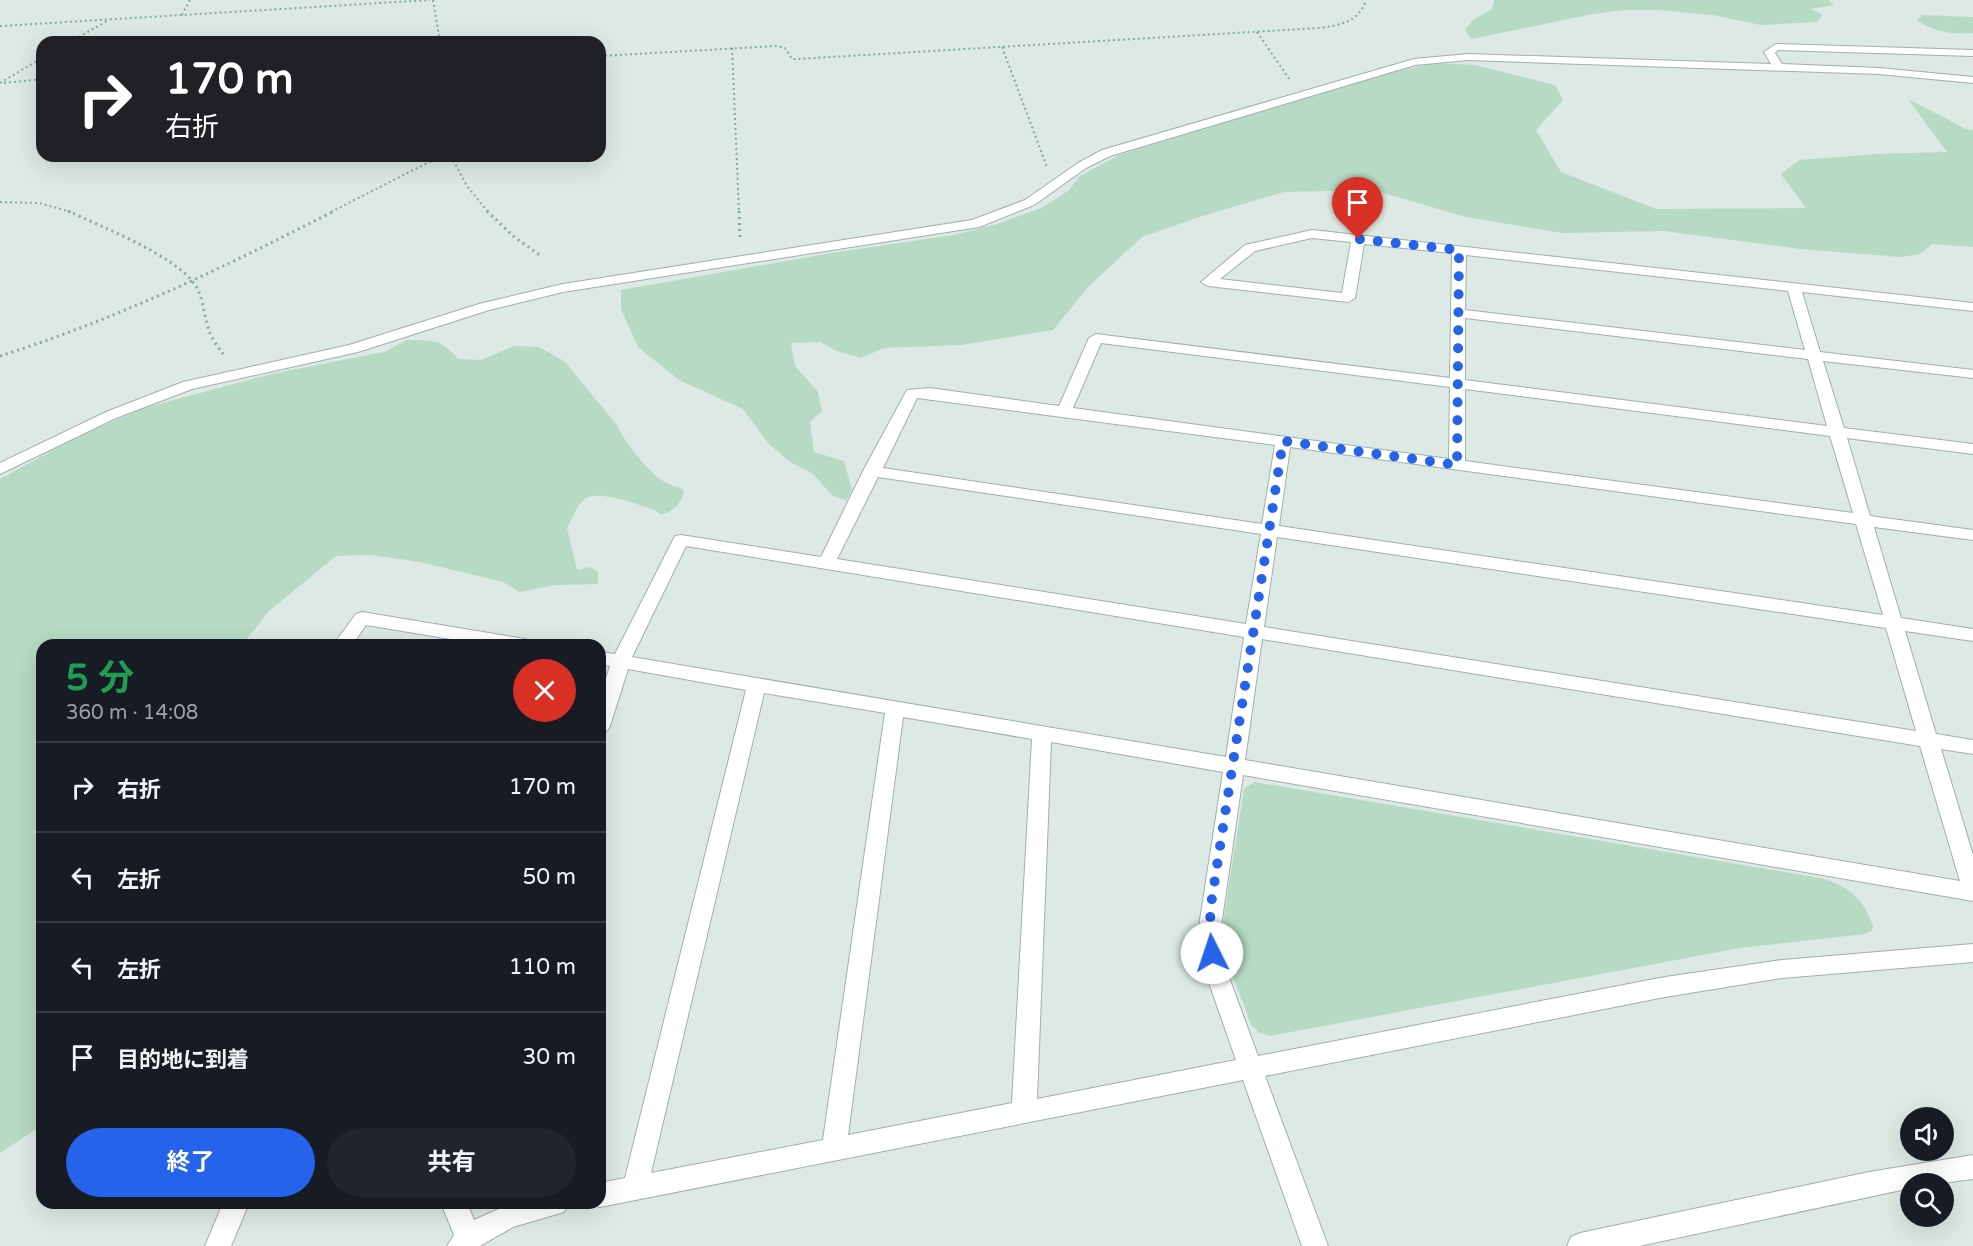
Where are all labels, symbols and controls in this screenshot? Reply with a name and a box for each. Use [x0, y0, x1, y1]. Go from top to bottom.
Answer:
text: 170 m [165, 54, 294, 105]
icon: right [66, 60, 144, 138]
text: 右折 [165, 111, 219, 144]
pin [1332, 177, 1383, 239]
icon: arrive [1341, 186, 1374, 219]
text: 5 分 [66, 657, 134, 700]
button: close [513, 659, 576, 722]
text: 360 m · 14:08 [66, 701, 198, 725]
icon: right [66, 771, 99, 804]
text: 170 m [509, 774, 576, 800]
text: 右折 [117, 777, 161, 803]
icon: left [66, 861, 99, 894]
text: 50 m [522, 864, 576, 890]
text: 左折 [117, 867, 161, 893]
position arrow [1180, 921, 1244, 985]
icon: left [66, 951, 99, 984]
text: 110 m [509, 954, 576, 980]
text: 左折 [117, 957, 161, 983]
icon: arrive [66, 1041, 99, 1074]
text: 30 m [522, 1044, 576, 1070]
text: 目的地に到着 [117, 1047, 249, 1073]
map controls [1900, 1107, 1954, 1227]
button: sound [1900, 1107, 1954, 1161]
button: 終了 [66, 1128, 315, 1197]
button: 共有 [327, 1128, 576, 1197]
button: search [1900, 1173, 1954, 1227]

